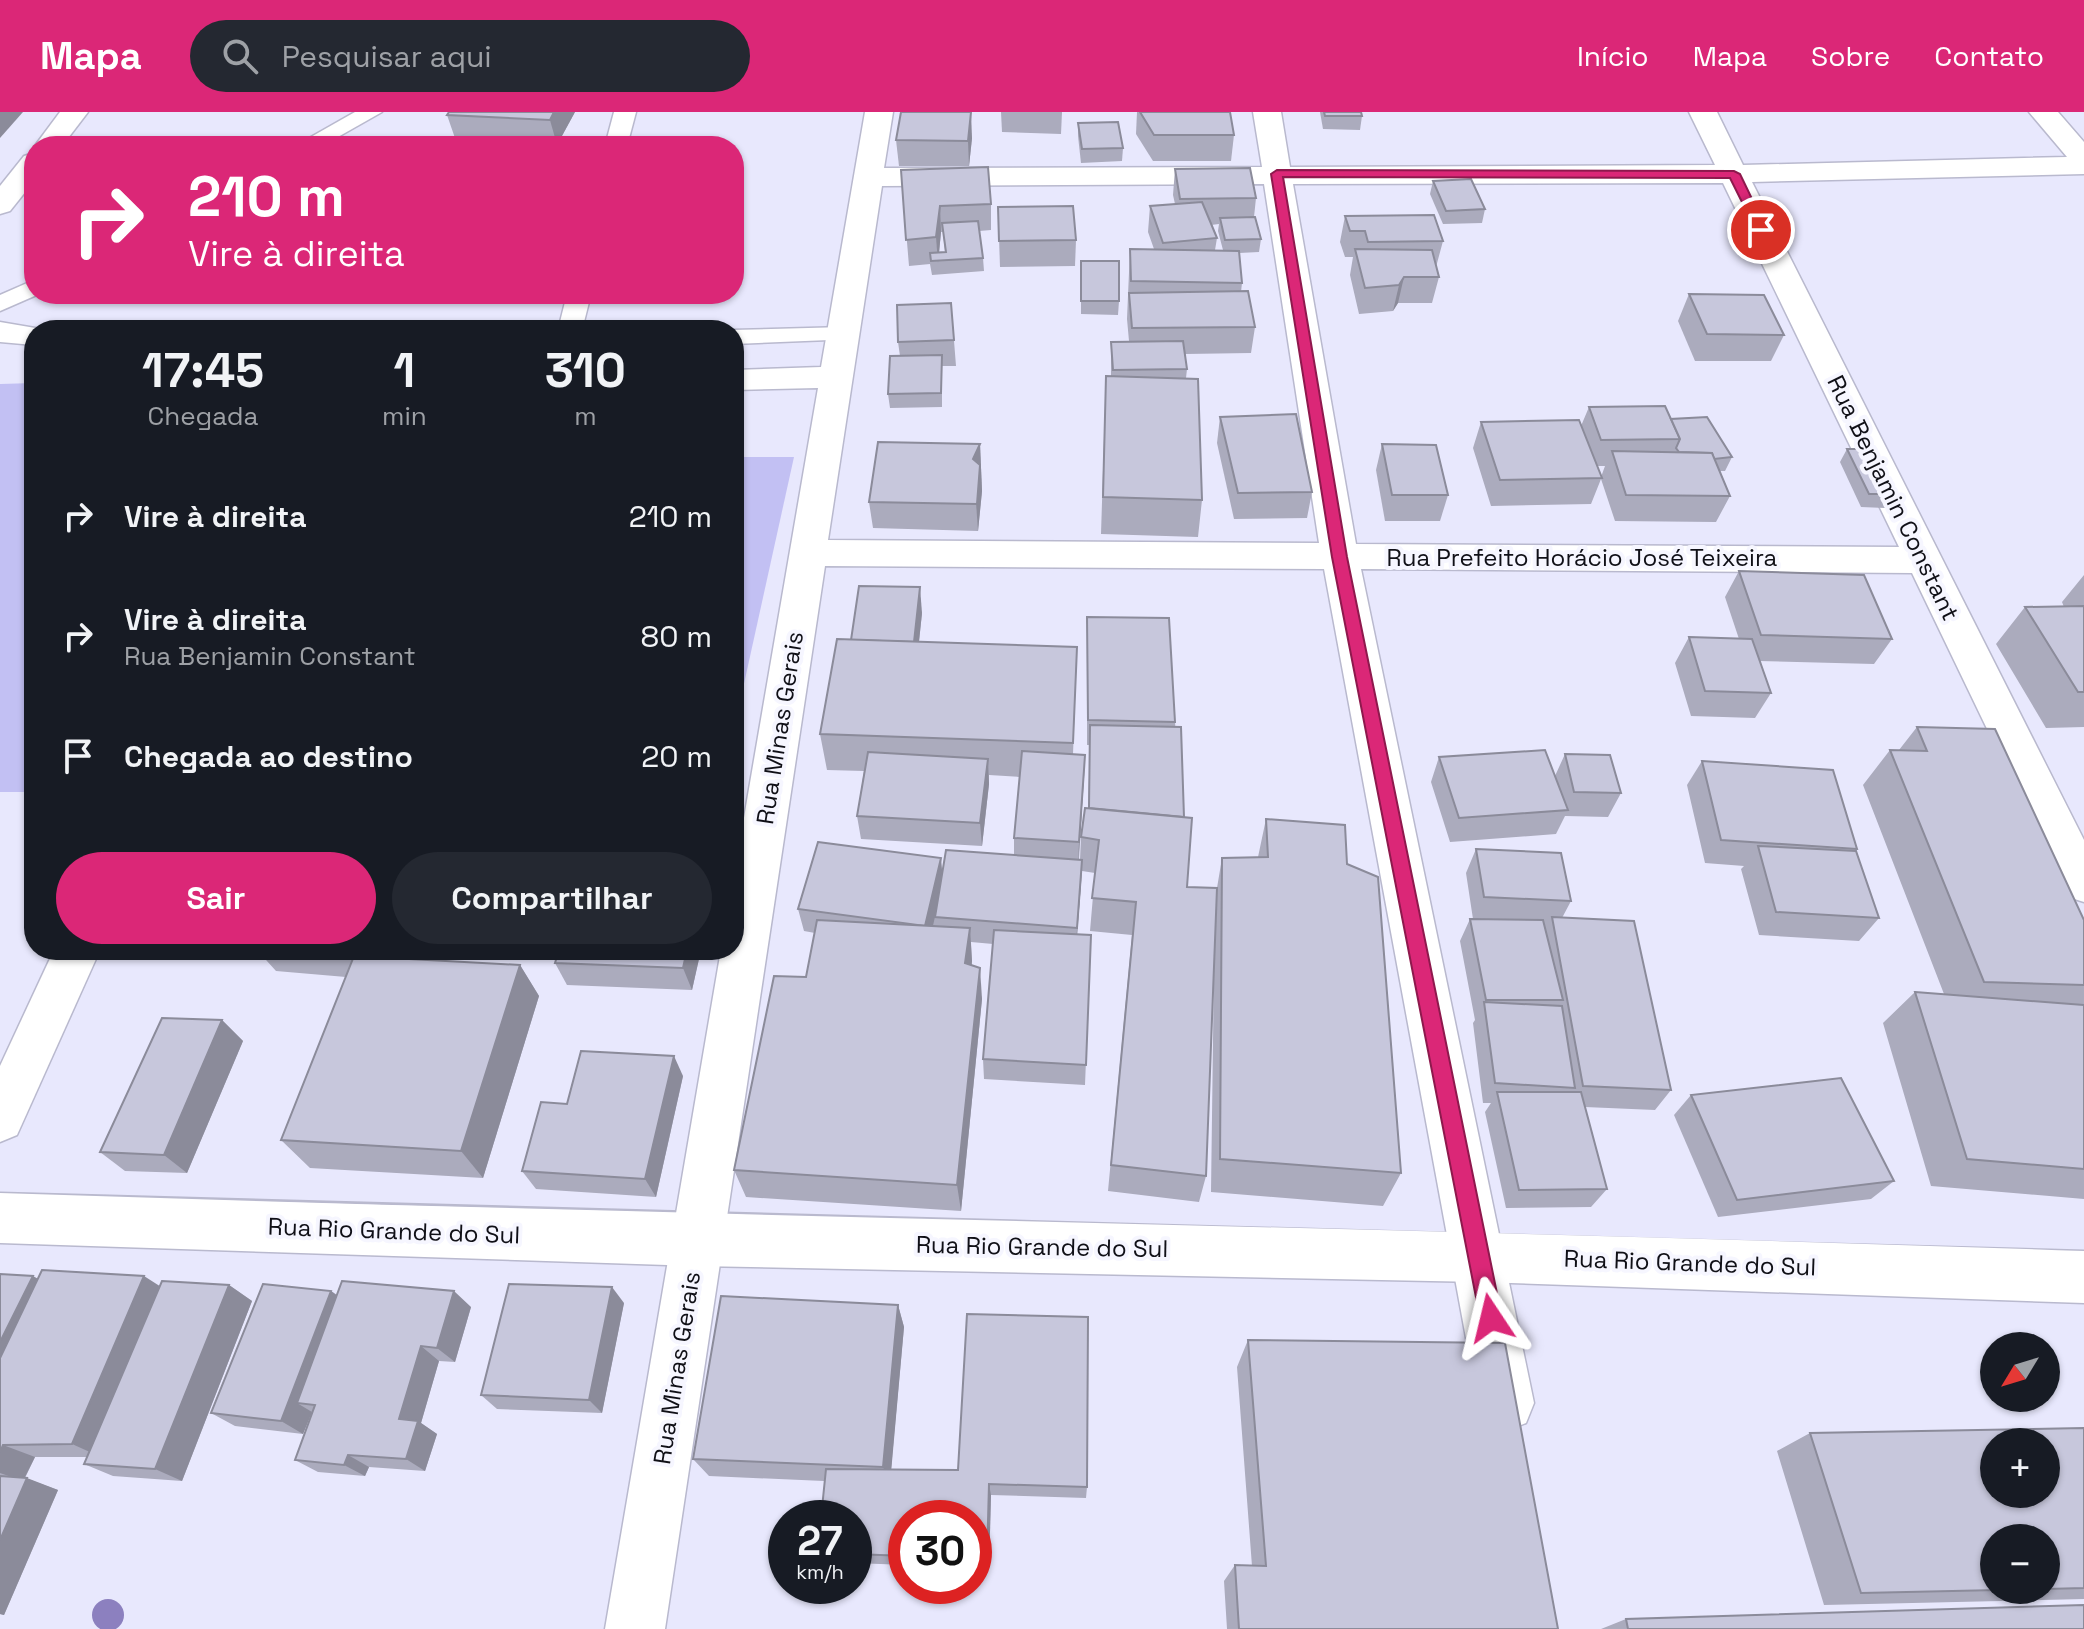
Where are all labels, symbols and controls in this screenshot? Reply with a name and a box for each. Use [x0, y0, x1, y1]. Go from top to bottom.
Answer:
search box [190, 20, 750, 92]
text: Mapa [40, 32, 142, 80]
icon: search [218, 34, 262, 78]
text: Pesquisar aqui [282, 37, 492, 76]
text: Início [1577, 38, 1649, 74]
text: Mapa [1693, 38, 1767, 74]
text: Sobre [1811, 38, 1890, 74]
text: Contato [1934, 38, 2044, 74]
text: 210 m [188, 161, 345, 232]
icon: right [56, 168, 160, 272]
pin [1727, 196, 1795, 264]
icon: arrive [1739, 208, 1783, 252]
text: Vire à direita [188, 231, 405, 277]
text: 17:45 [142, 340, 264, 401]
text: 1 [394, 340, 415, 401]
text: 310 [545, 340, 626, 401]
street label: Rua Benjamin Constant [1821, 370, 1966, 626]
text: Chegada [148, 399, 259, 433]
text: min [382, 399, 427, 433]
text: m [574, 399, 597, 433]
icon: right [56, 494, 100, 538]
text: Vire à direita [124, 497, 307, 536]
text: 210 m [629, 497, 712, 536]
street label: Rua Prefeito Horácio José Teixeira [1387, 542, 1778, 573]
text: Vire à direita [124, 600, 307, 639]
icon: right [56, 614, 100, 658]
text: 80 m [641, 617, 712, 656]
street label: Rua Minas Gerais [749, 629, 810, 826]
text: Rua Benjamin Constant [124, 639, 416, 673]
icon: arrive [56, 734, 100, 778]
text: Chegada ao destino [124, 737, 413, 776]
text: 20 m [641, 737, 712, 776]
button: Sair [56, 852, 376, 944]
button: Compartilhar [392, 852, 712, 944]
street label: Rua Rio Grande do Sul [267, 1211, 521, 1250]
street label: Rua Rio Grande do Sul [916, 1229, 1168, 1264]
street label: Rua Rio Grande do Sul [1563, 1243, 1817, 1282]
street label: Rua Minas Gerais [646, 1269, 707, 1466]
position arrow [1449, 1276, 1533, 1360]
north arrow [1980, 1332, 2060, 1412]
map controls [1980, 1332, 2060, 1604]
button: + [1980, 1428, 2060, 1508]
speed limit sign: 30 [888, 1500, 992, 1604]
text: 27 [797, 1516, 843, 1567]
button: − [1980, 1524, 2060, 1604]
text: km/h [796, 1559, 844, 1585]

